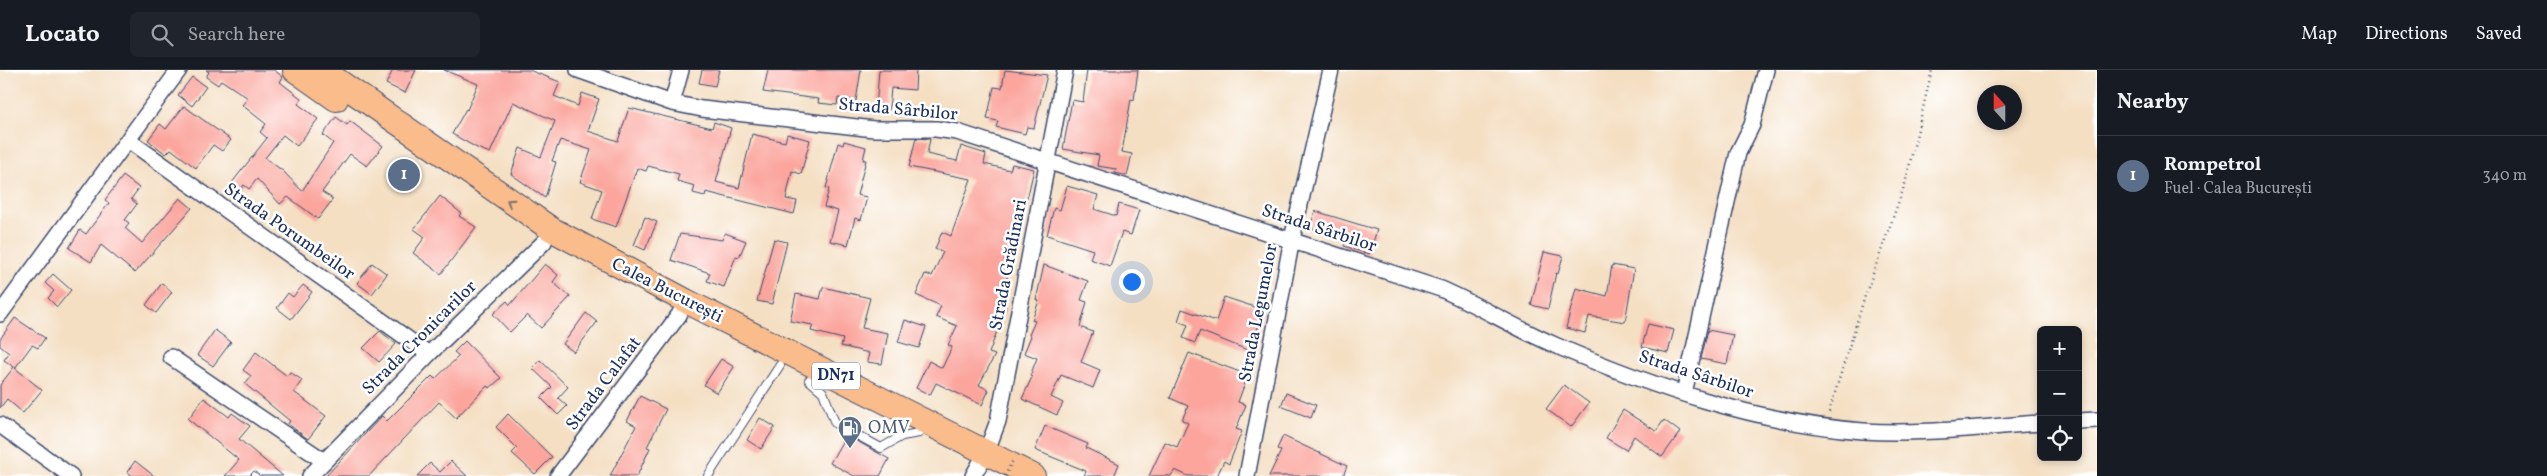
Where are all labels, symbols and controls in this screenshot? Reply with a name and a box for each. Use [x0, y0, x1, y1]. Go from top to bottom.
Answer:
search box [130, 12, 480, 57]
text: Locato [25, 18, 100, 52]
icon: search [148, 21, 176, 49]
text: Search here [188, 22, 285, 48]
text: Map [2301, 22, 2337, 47]
text: Directions [2365, 22, 2448, 47]
text: Saved [2476, 22, 2522, 47]
north arrow [1977, 85, 2022, 130]
text: Nearby [2117, 88, 2188, 117]
street label: Strada Sârbilor [837, 92, 959, 128]
text: Rompetrol [2164, 152, 2261, 178]
pin: 1 [388, 156, 420, 194]
text: 1 [2130, 165, 2136, 187]
text: 340 m [2483, 165, 2527, 187]
street label: Strada Porumbeilor [218, 177, 360, 287]
text: Fuel · Calea București [2164, 178, 2312, 200]
street label: Strada Grădinari [984, 197, 1034, 333]
one-way arrow [506, 199, 515, 209]
street label: Strada Sârbilor [1258, 199, 1380, 260]
street label: Strada Legumelor [1233, 241, 1285, 384]
street label: Calea București [607, 252, 727, 330]
your location [1119, 269, 1145, 295]
street label: Strada Cronicarilor [357, 275, 483, 401]
map controls [2037, 326, 2082, 461]
button: + [2037, 326, 2082, 371]
street label: Strada Calafat [560, 332, 648, 436]
street label: Strada Sârbilor [1635, 345, 1757, 406]
road number: DN71 [812, 362, 860, 390]
button: − [2037, 371, 2082, 416]
fuel station icon: OMV [837, 415, 863, 449]
place label: OMV [868, 416, 910, 441]
button: locate [2037, 416, 2082, 461]

